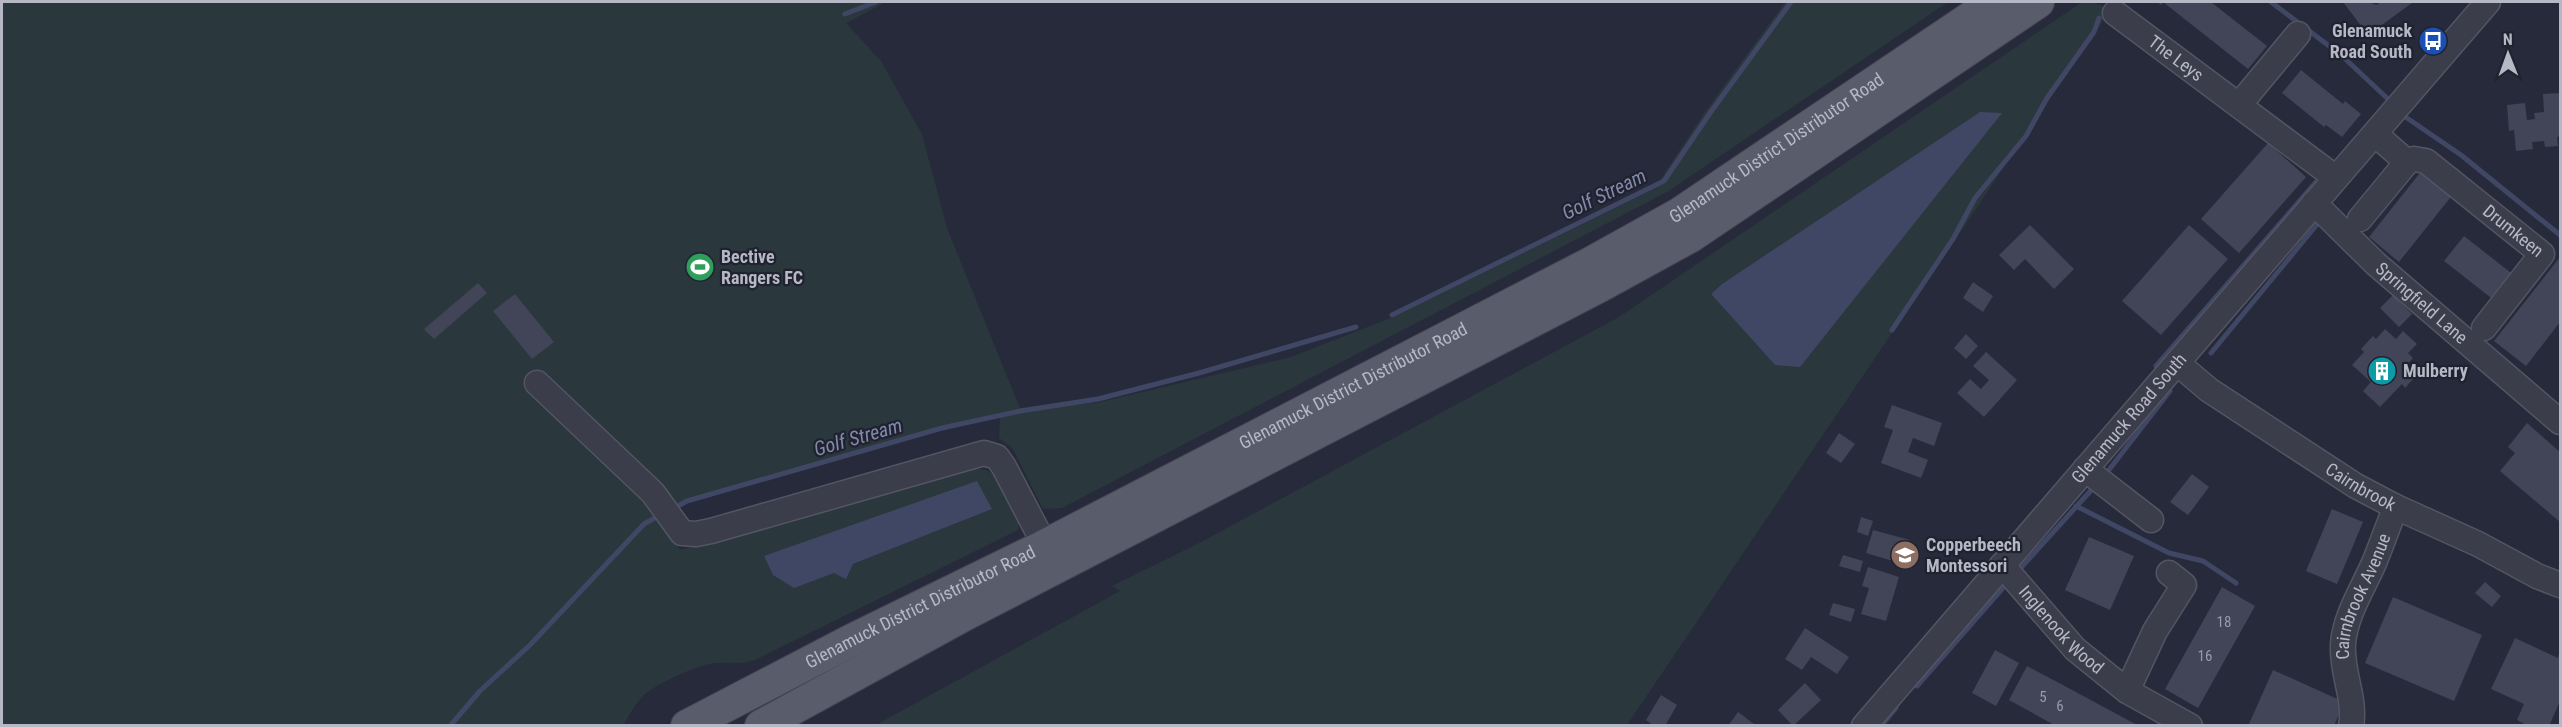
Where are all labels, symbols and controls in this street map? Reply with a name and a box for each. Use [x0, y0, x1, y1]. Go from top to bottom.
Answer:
place label: Glenamuck Road South [2330, 20, 2412, 62]
north arrow [2478, 24, 2538, 84]
bus stop icon: Glenamuck Road South [2417, 25, 2449, 57]
text: N [2503, 30, 2513, 49]
street label: The Leys [2145, 31, 2208, 85]
street label: Glenamuck District Distributor Road [1665, 68, 1887, 227]
water label: Golf Stream [1558, 163, 1650, 225]
street label: Drumkeen [2479, 200, 2548, 261]
place label: Bective Rangers FC [721, 246, 803, 288]
sports icon: Bective Rangers FC [684, 251, 716, 283]
street label: Springfield Lane [2372, 258, 2472, 348]
street label: Glenamuck District Distributor Road [1235, 318, 1471, 453]
street label: Glenamuck Road South [2067, 349, 2190, 487]
building icon: Mulberry [2366, 355, 2398, 387]
place label: Mulberry [2403, 360, 2468, 381]
water label: Golf Stream [811, 413, 905, 461]
street label: Cairnbrook [2322, 458, 2400, 515]
street label: Cairnbrook Avenue [2332, 530, 2395, 660]
place label: Copperbeech Montessori [1926, 534, 2021, 576]
school or university icon: Copperbeech Montessori [1889, 539, 1921, 571]
street label: Glenamuck District Distributor Road [802, 541, 1039, 672]
street label: Inglenook Wood [2015, 581, 2108, 678]
house number: 18 [2217, 613, 2231, 631]
house number: 16 [2198, 647, 2212, 665]
house number: 5 [2039, 688, 2047, 706]
house number: 6 [2056, 697, 2064, 715]

